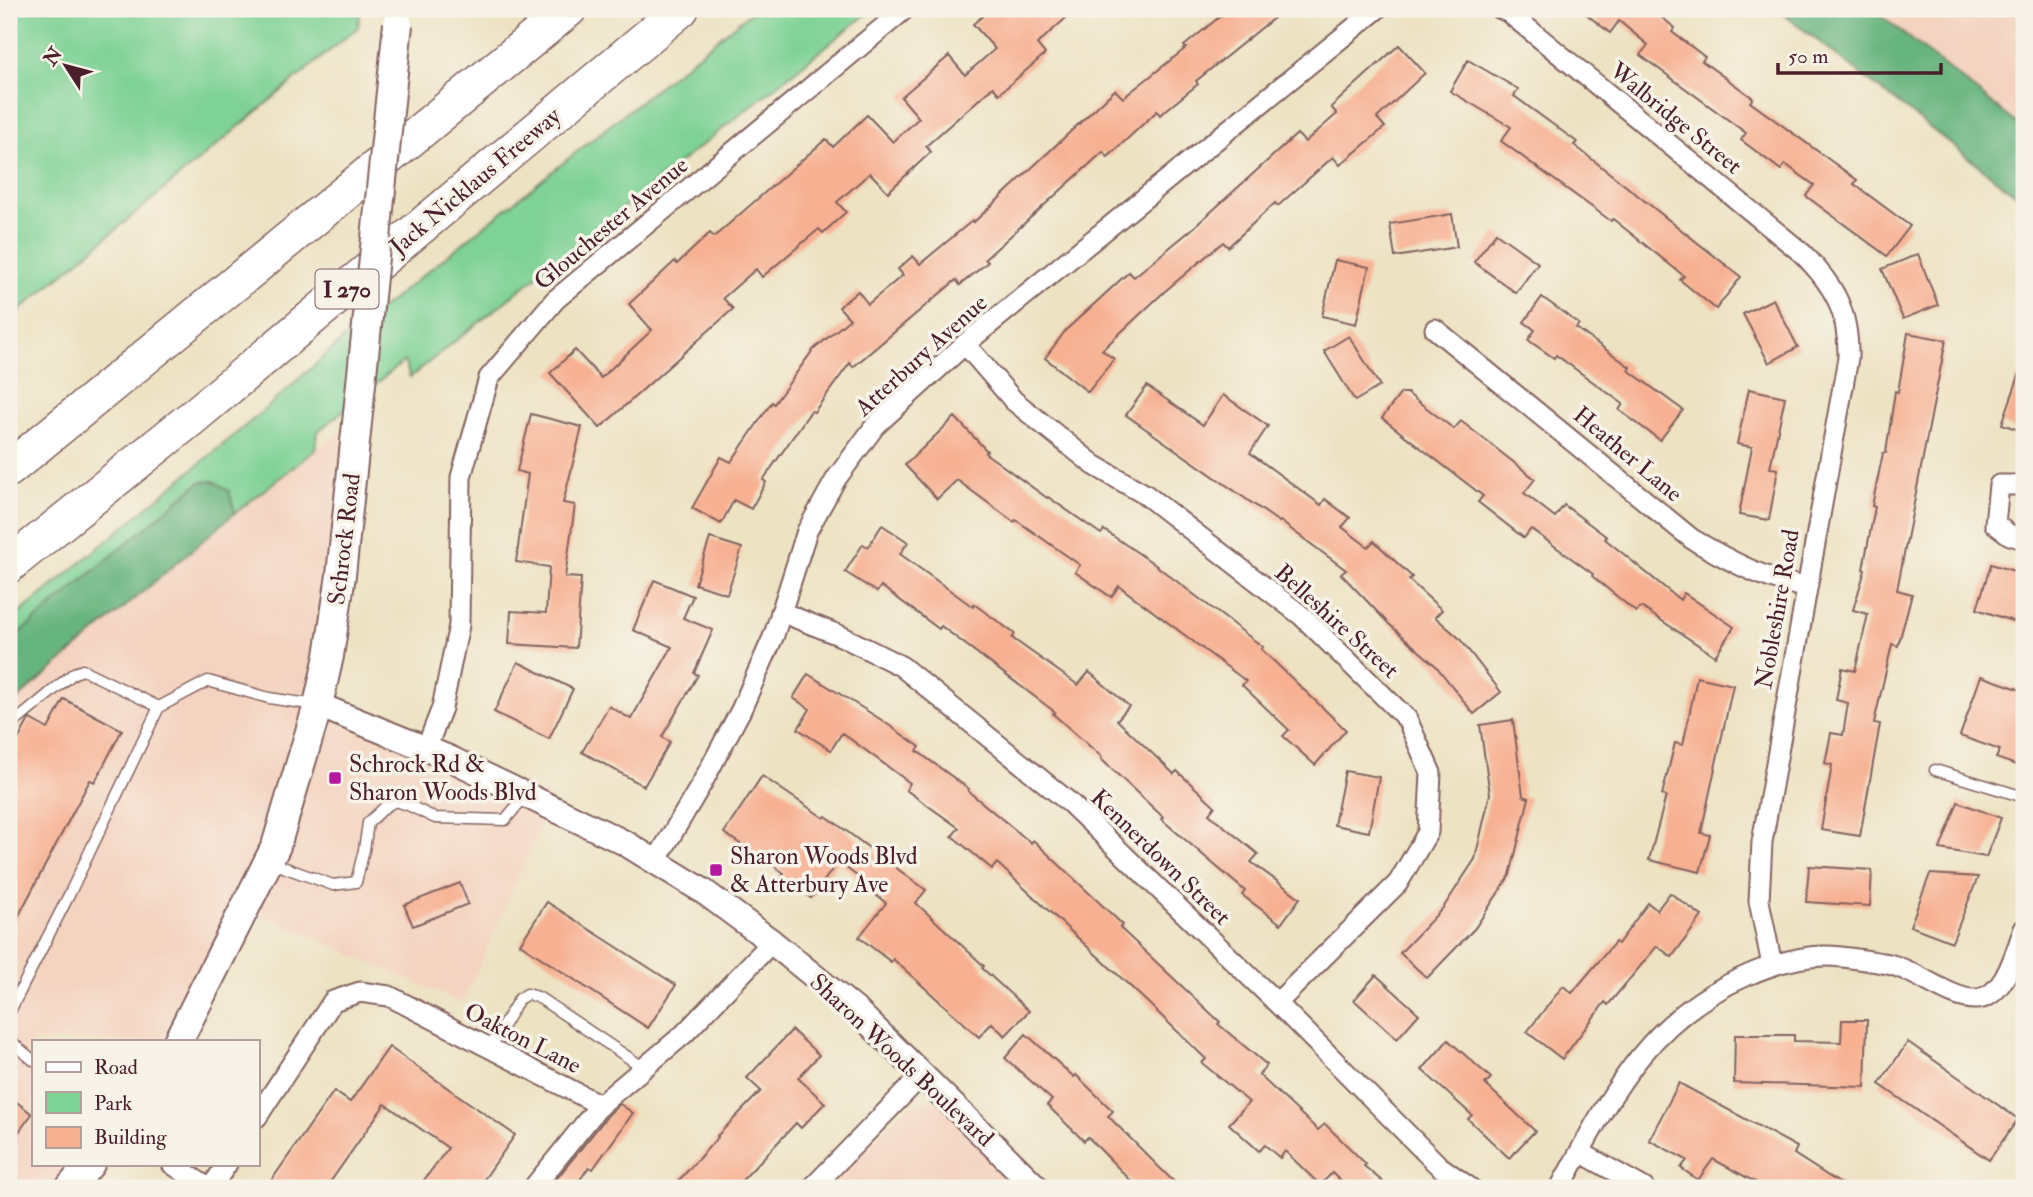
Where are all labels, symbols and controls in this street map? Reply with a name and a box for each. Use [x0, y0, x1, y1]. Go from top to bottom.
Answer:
north arrow [32, 32, 102, 102]
scale bar [1778, 32, 1940, 76]
text: N [38, 42, 68, 71]
text: 50 m [1788, 43, 1829, 70]
street label: Walbridge Street [1602, 55, 1748, 181]
street label: Jack Nicklaus Freeway [383, 100, 568, 263]
street label: Glouchester Avenue [528, 150, 695, 297]
road number: I 270 [316, 270, 378, 308]
street label: Atterbury Avenue [848, 288, 994, 424]
street label: Heather Lane [1567, 400, 1689, 509]
street label: Schrock Road [321, 471, 368, 607]
street label: Nobleshire Road [1748, 527, 1807, 691]
street label: Belleshire Street [1268, 557, 1406, 686]
place label: Schrock Rd & Sharon Woods Blvd [349, 749, 537, 808]
marker: Schrock Rd & Sharon Woods Blvd [327, 770, 343, 786]
street label: Kennerdown Street [1084, 783, 1238, 932]
place label: Sharon Woods Blvd & Atterbury Ave [730, 841, 918, 900]
marker: Sharon Woods Blvd & Atterbury Ave [708, 862, 724, 878]
street label: Sharon Woods Boulevard [803, 967, 1000, 1154]
street label: Oakton Lane [459, 996, 586, 1081]
legend [32, 1040, 259, 1166]
text: Road [94, 1054, 139, 1081]
text: Park [94, 1090, 132, 1117]
text: Building [94, 1124, 167, 1151]

